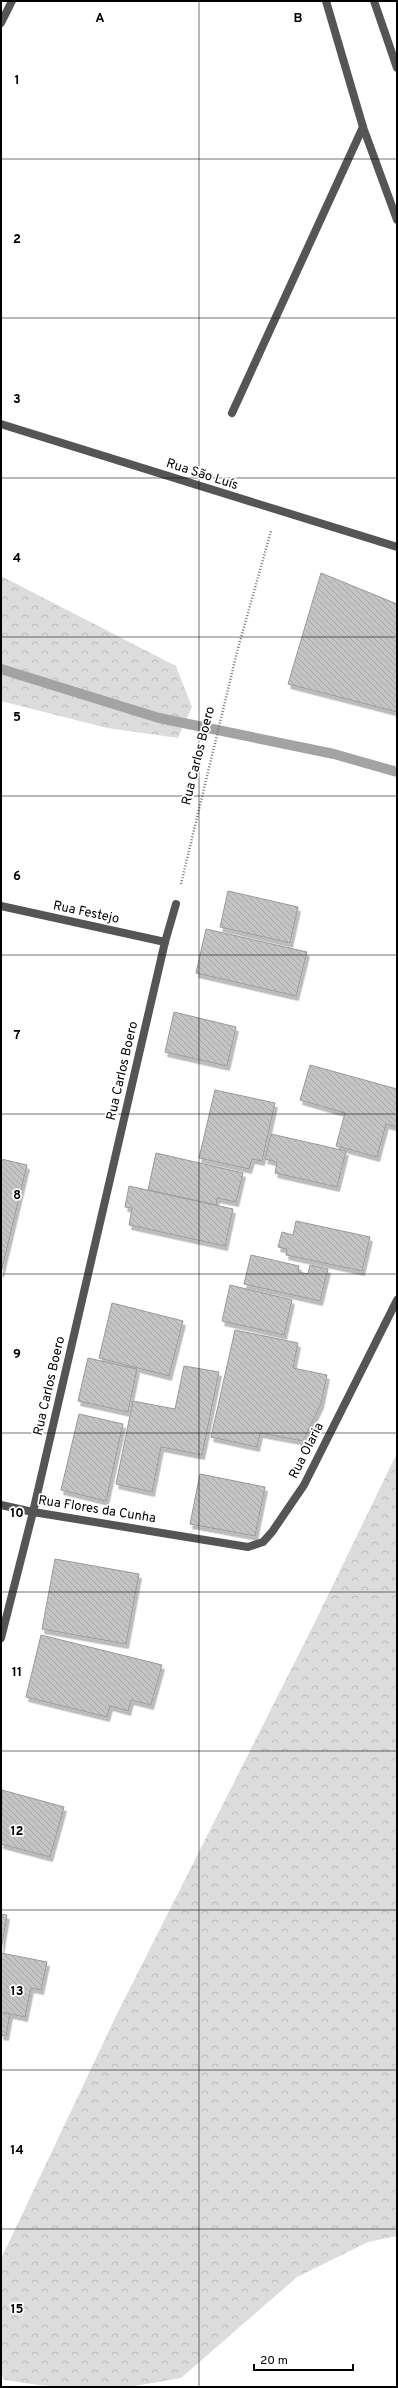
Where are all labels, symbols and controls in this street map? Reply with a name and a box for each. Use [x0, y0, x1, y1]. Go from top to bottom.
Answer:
text: A [95, 11, 105, 27]
text: B [294, 11, 303, 27]
text: 1 [14, 73, 20, 89]
text: 2 [13, 232, 21, 248]
text: 3 [13, 392, 21, 408]
street label: Rua São Luís [164, 456, 240, 494]
text: 4 [13, 551, 21, 567]
street label: Rua Carlos Boero [179, 705, 219, 807]
text: 5 [13, 710, 21, 726]
text: 6 [13, 869, 21, 885]
street label: Rua Festejo [51, 898, 121, 928]
street label: Rua Carlos Boero [104, 1020, 142, 1122]
text: 7 [14, 1028, 21, 1044]
text: 8 [13, 1188, 21, 1204]
street label: Rua Carlos Boero [31, 1335, 69, 1437]
text: 9 [13, 1347, 21, 1363]
street label: Rua Olaria [286, 1420, 328, 1482]
street label: Rua Flores da Cunha [37, 1493, 157, 1527]
text: 10 [10, 1506, 24, 1522]
text: 11 [12, 1665, 22, 1681]
text: 12 [10, 1824, 24, 1840]
text: 13 [11, 1984, 24, 2000]
text: 14 [10, 2143, 24, 2159]
text: 15 [10, 2302, 24, 2318]
scale bar [254, 2346, 353, 2372]
text: 20 m [260, 2353, 288, 2369]

